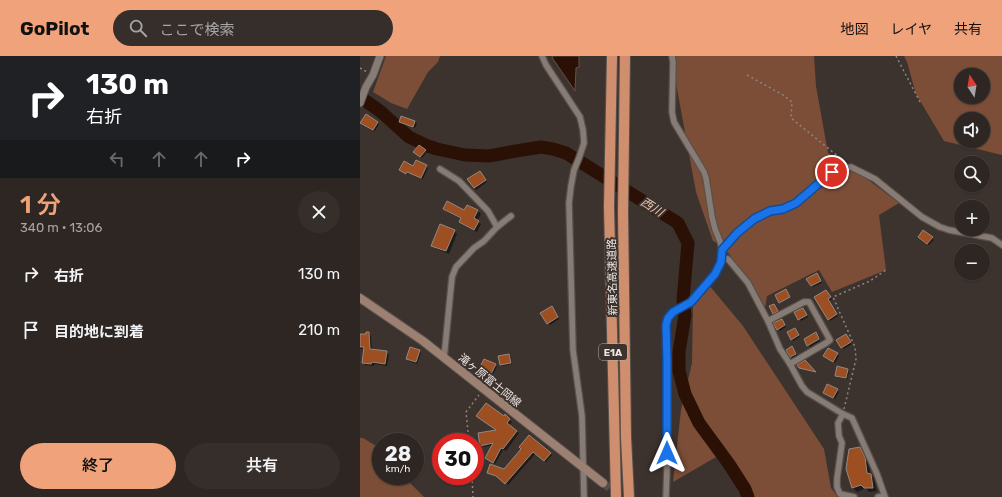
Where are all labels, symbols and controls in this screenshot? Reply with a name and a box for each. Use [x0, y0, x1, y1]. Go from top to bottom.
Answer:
search box [113, 10, 393, 46]
text: GoPilot [20, 17, 89, 40]
icon: search [127, 17, 149, 39]
text: ここで検索 [159, 21, 234, 39]
text: 地図 [840, 21, 868, 38]
text: レイヤ [890, 21, 932, 38]
text: 共有 [954, 21, 982, 38]
text: 130 m [86, 68, 169, 101]
north arrow [954, 68, 990, 104]
map controls [954, 68, 990, 280]
icon: right [20, 72, 72, 124]
text: 右折 [86, 106, 122, 128]
button: sound [954, 112, 990, 148]
icon: left [106, 148, 128, 170]
icon: ahead [148, 148, 170, 170]
icon: ahead [190, 148, 212, 170]
icon: right [232, 148, 254, 170]
pin [815, 155, 849, 189]
button: search [954, 156, 990, 192]
icon: arrive [821, 161, 843, 183]
text: 1 分 [20, 191, 61, 219]
button: close [298, 191, 340, 233]
water label: 西川 [638, 195, 668, 220]
button: + [954, 200, 990, 236]
text: 340 m · 13:06 [20, 220, 102, 235]
street label: 新東名高速道路 [605, 238, 620, 316]
button: − [954, 244, 990, 280]
icon: right [20, 263, 42, 285]
text: 130 m [298, 265, 340, 283]
text: 右折 [54, 267, 84, 285]
icon: arrive [20, 319, 42, 341]
text: 210 m [298, 321, 340, 339]
text: 目的地に到着 [54, 323, 144, 341]
road number: E1A [599, 344, 627, 360]
street label: 滝ヶ原富士岡線 [456, 351, 524, 410]
position arrow [646, 432, 688, 474]
speed limit sign: 30 [432, 433, 484, 485]
text: 28 [385, 442, 411, 466]
button: 終了 [20, 443, 176, 489]
button: 共有 [184, 443, 340, 489]
text: km/h [386, 463, 410, 475]

